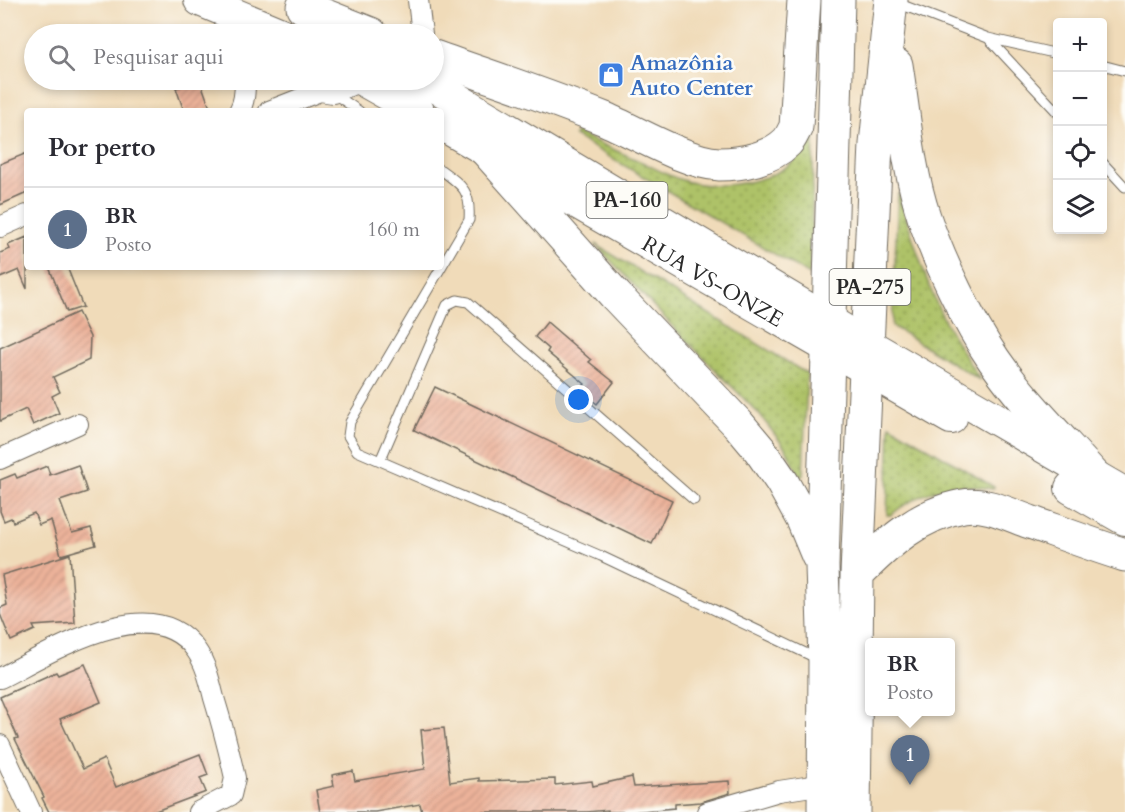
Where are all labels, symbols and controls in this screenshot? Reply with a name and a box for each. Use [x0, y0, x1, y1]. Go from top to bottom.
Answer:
map controls [1053, 18, 1107, 234]
button: + [1053, 18, 1107, 72]
search box [24, 24, 444, 90]
icon: search [45, 41, 78, 74]
text: Pesquisar aqui [93, 42, 224, 72]
place label: Amazônia Auto Center [630, 48, 753, 103]
shop icon: Amazônia Auto Center [596, 60, 626, 90]
button: − [1053, 72, 1107, 126]
button: locate [1053, 126, 1107, 180]
text: Por perto [48, 130, 156, 165]
button: layers [1053, 180, 1107, 234]
road number: PA-160 [586, 182, 668, 218]
text: BR [105, 201, 137, 231]
text: 1 [62, 216, 73, 243]
text: 160 m [367, 216, 420, 243]
street label: RUA VS-ONZE [636, 229, 789, 334]
text: Posto [105, 231, 151, 258]
road number: PA-275 [830, 269, 910, 305]
your location [564, 385, 593, 414]
popup [865, 638, 955, 716]
text: BR [887, 649, 919, 679]
text: Posto [887, 679, 933, 706]
pin: 1 [890, 736, 930, 785]

